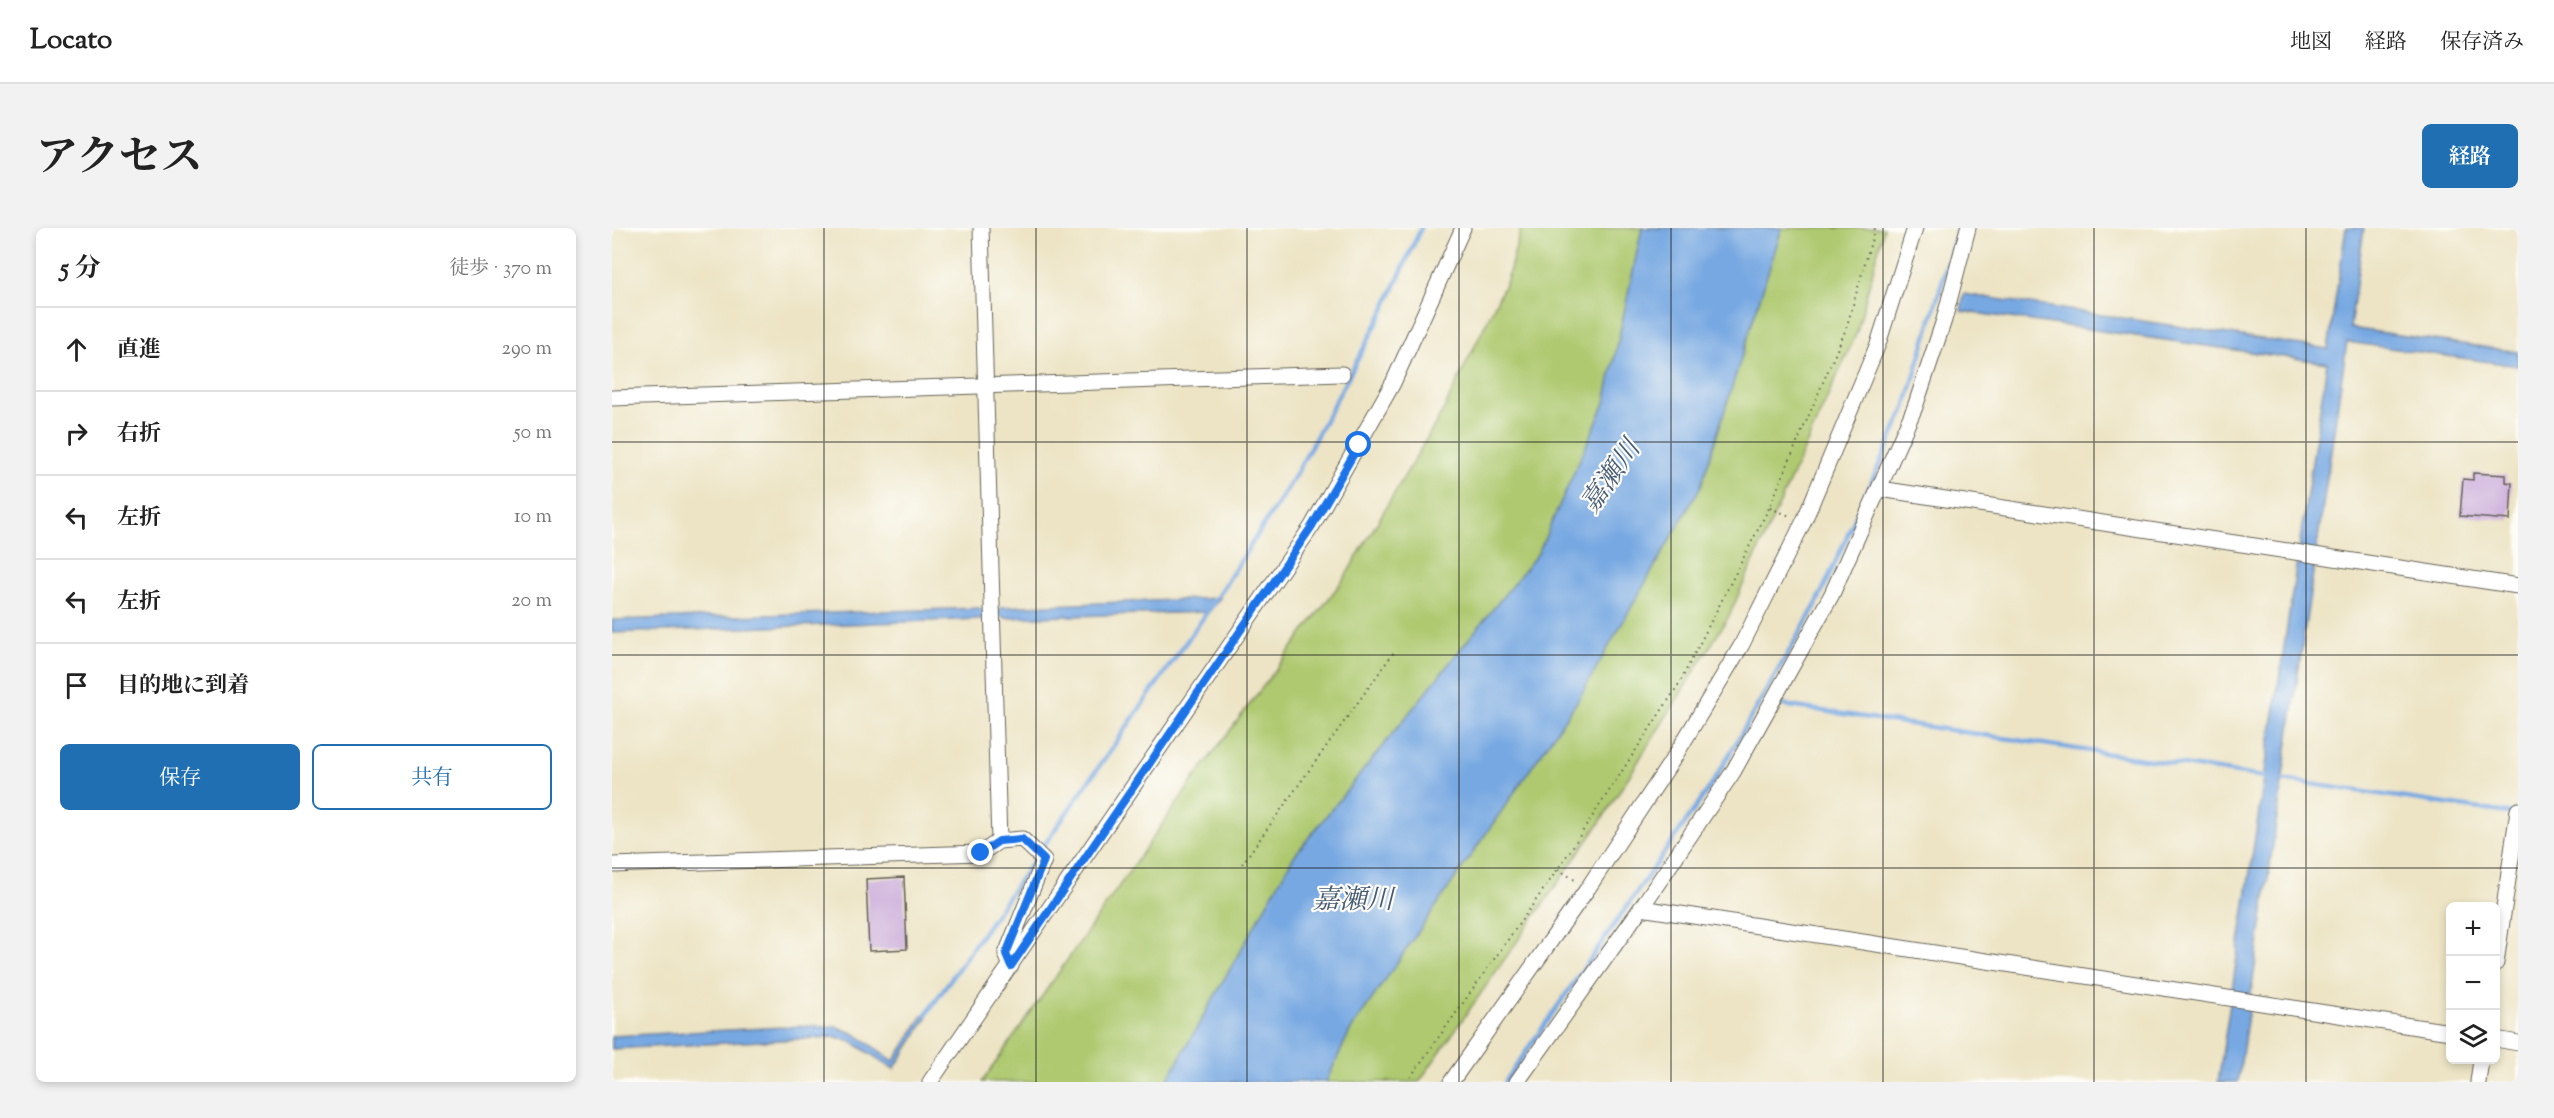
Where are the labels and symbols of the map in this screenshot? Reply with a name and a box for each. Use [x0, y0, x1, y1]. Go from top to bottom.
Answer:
route start [1345, 431, 1371, 457]
water label: 嘉瀬川 [1573, 431, 1653, 522]
route end [967, 839, 993, 865]
water label: 嘉瀬川 [1313, 882, 1396, 921]

